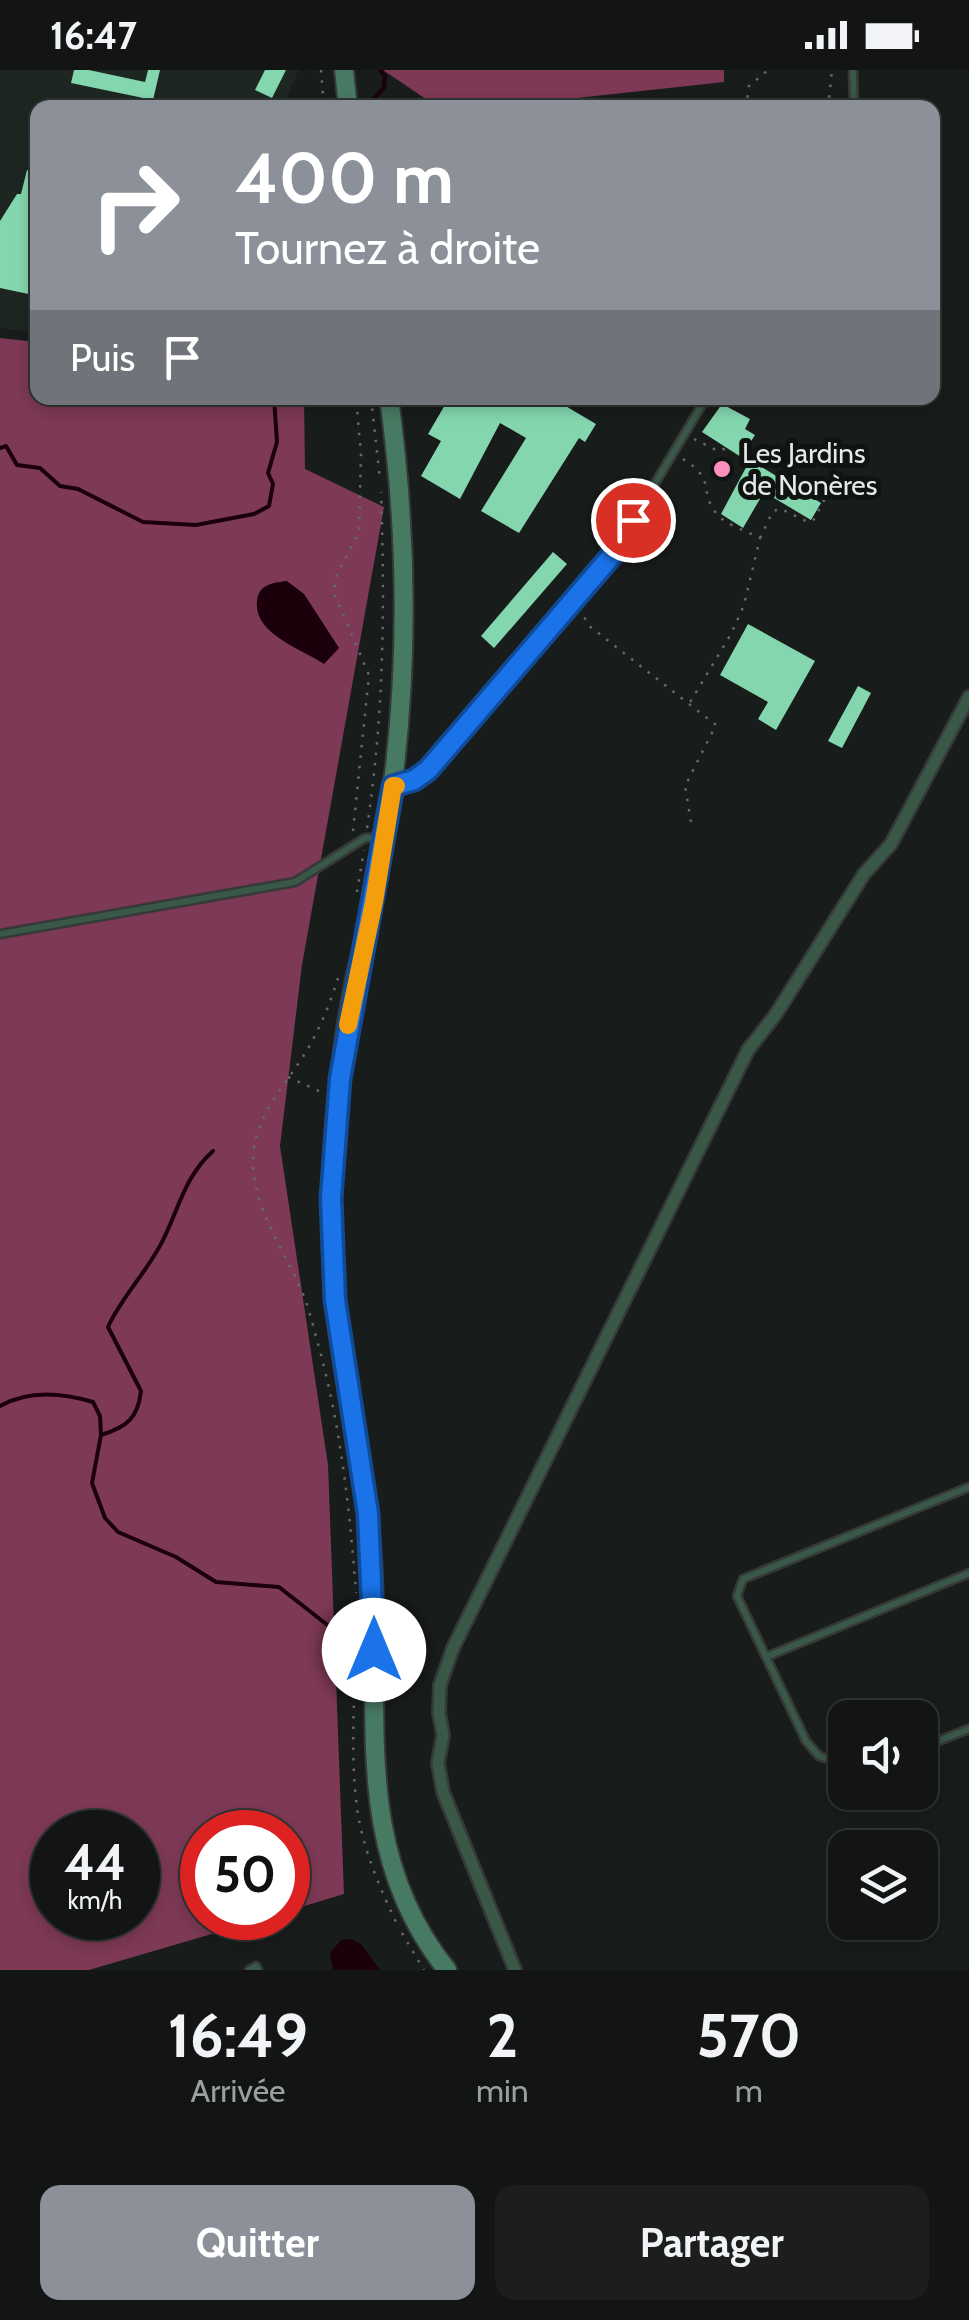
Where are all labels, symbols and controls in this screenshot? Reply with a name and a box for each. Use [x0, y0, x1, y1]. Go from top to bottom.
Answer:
text: 16:47 [50, 12, 137, 59]
text: 400 m [235, 135, 454, 221]
icon: right [70, 140, 200, 270]
text: Tournez à droite [235, 221, 540, 275]
icon: arrive [155, 330, 210, 385]
text: Puis [70, 334, 135, 381]
place label: Les Jardins de Nonères [742, 436, 877, 502]
marker: Les Jardins de Nonères [711, 458, 733, 480]
pin [591, 478, 676, 563]
icon: arrive [606, 493, 661, 548]
position arrow [322, 1598, 426, 1702]
map controls [828, 1700, 938, 1940]
button: sound [828, 1700, 938, 1810]
speed limit sign: 50 [180, 1810, 310, 1940]
button: layers [828, 1830, 938, 1940]
text: 44 [64, 1832, 126, 1893]
text: km/h [68, 1885, 122, 1915]
text: 16:49 [168, 1999, 308, 2072]
text: 2 [486, 1999, 518, 2072]
text: 570 [697, 1999, 801, 2072]
text: Arrivée [190, 2071, 285, 2110]
text: min [476, 2071, 529, 2110]
text: m [735, 2071, 763, 2110]
button: Quitter [40, 2185, 475, 2300]
button: Partager [495, 2185, 929, 2300]

